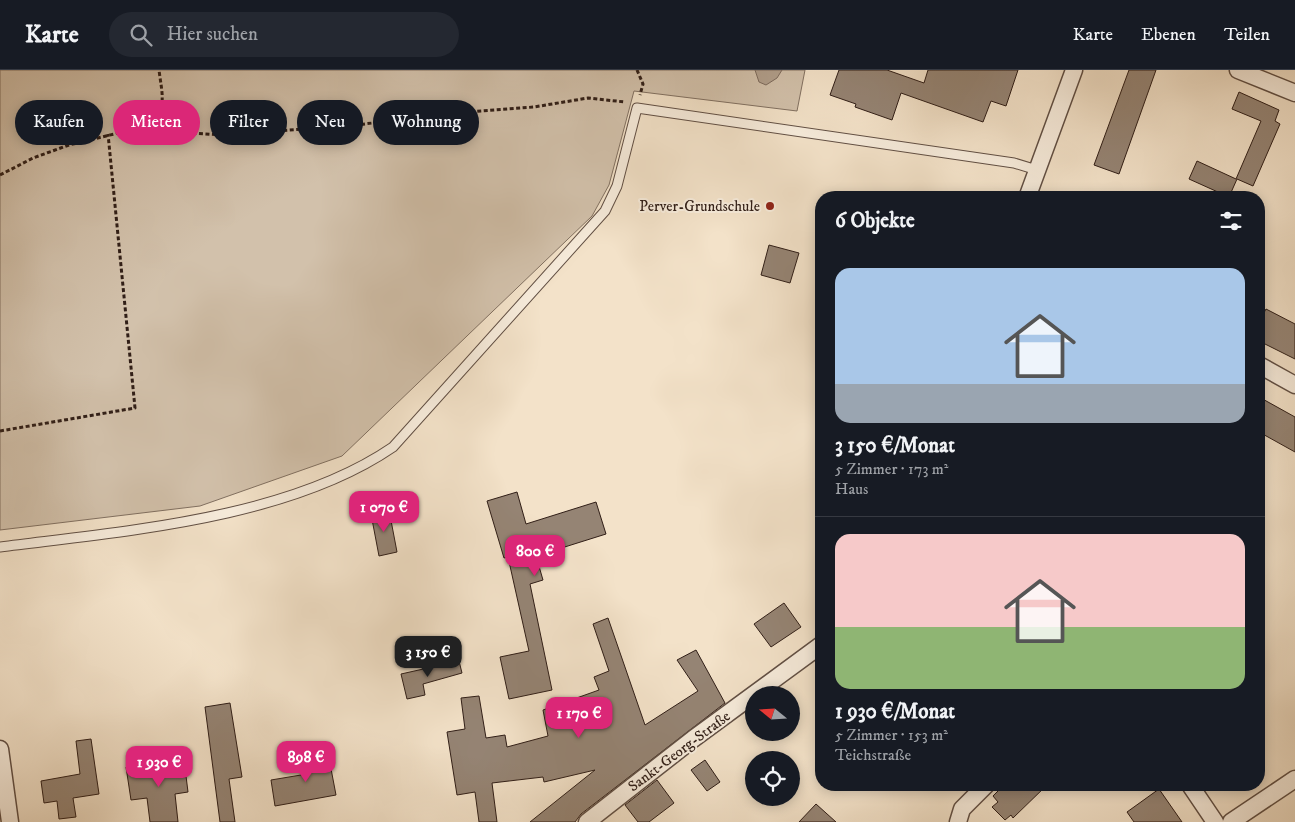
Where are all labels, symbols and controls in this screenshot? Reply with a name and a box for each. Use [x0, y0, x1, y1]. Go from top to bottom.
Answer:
search box [109, 12, 459, 57]
text: Karte [25, 20, 79, 50]
icon: search [127, 21, 155, 49]
text: Hier suchen [167, 23, 258, 46]
text: Karte [1073, 24, 1113, 46]
text: Ebenen [1141, 24, 1196, 46]
text: Teilen [1224, 24, 1270, 46]
chip: Kaufen [15, 100, 103, 145]
chip: Mieten [113, 100, 200, 145]
chip: Filter [210, 100, 287, 145]
chip: Neu [297, 100, 363, 145]
chip: Wohnung [373, 100, 479, 145]
place label: Perver-Grundschule [639, 197, 760, 216]
marker: Perver-Grundschule [764, 200, 776, 212]
icon: filters [1217, 207, 1245, 235]
text: 6 Objekte [835, 208, 915, 234]
icon: home [995, 301, 1085, 391]
text: 3 150 €/Monat [835, 433, 955, 459]
text: 5 Zimmer · 173 m² [835, 459, 949, 479]
text: Haus [835, 479, 868, 499]
pin: 1 070 € [338, 490, 430, 533]
text: 1 070 € [360, 497, 408, 517]
pin: 800 € [500, 534, 570, 577]
text: 800 € [516, 541, 554, 561]
icon: home [995, 566, 1085, 656]
pin: 3 150 € [382, 636, 474, 678]
text: 3 150 € [406, 642, 450, 662]
north arrow [745, 686, 800, 741]
map controls [745, 686, 800, 806]
pin: 1 170 € [533, 696, 625, 739]
text: 1 930 €/Monat [835, 699, 955, 725]
text: 1 170 € [556, 703, 602, 723]
street label: Sankt-Georg-Straße [624, 707, 734, 796]
text: 5 Zimmer · 153 m² [835, 725, 948, 745]
pin: 898 € [271, 740, 341, 783]
text: Teichstraße [835, 745, 911, 765]
pin: 1 930 € [113, 746, 205, 788]
text: 898 € [288, 747, 324, 767]
button: locate [745, 751, 800, 806]
text: 1 930 € [137, 752, 181, 772]

